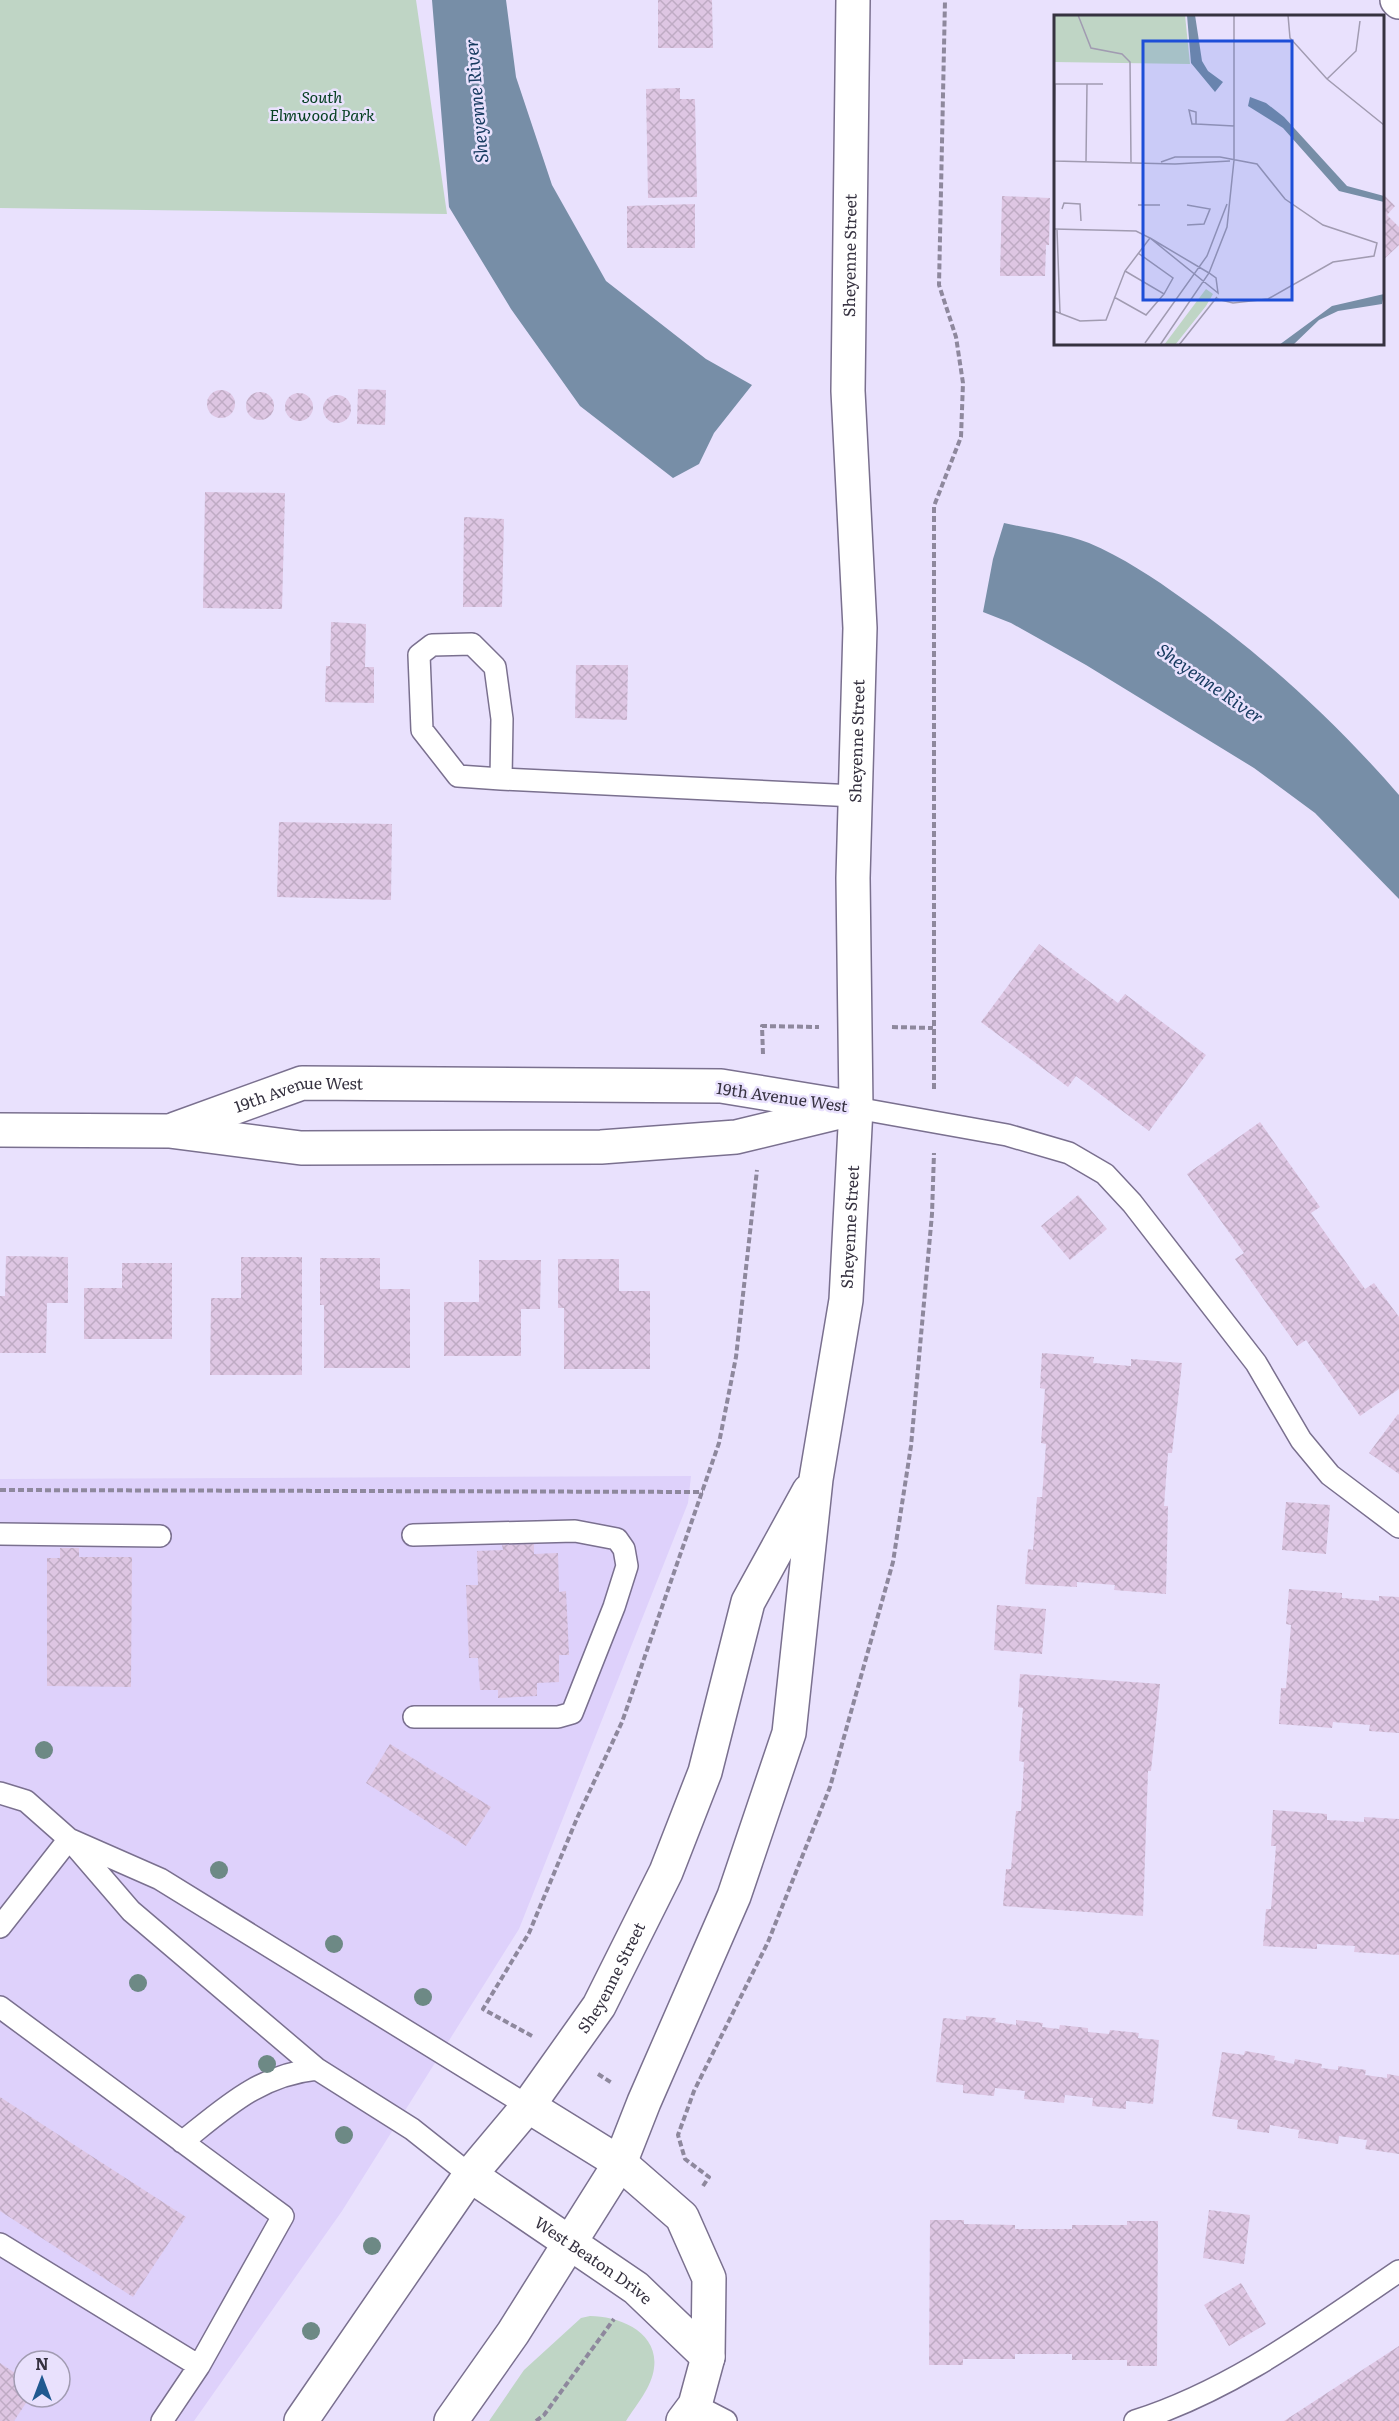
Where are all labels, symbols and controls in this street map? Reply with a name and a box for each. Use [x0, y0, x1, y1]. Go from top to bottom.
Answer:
inset map [1054, 15, 1384, 345]
water label: Sheyenne River [457, 38, 494, 164]
park label: South Elmwood Park [269, 84, 375, 126]
street label: Sheyenne Street [836, 193, 862, 317]
water label: Sheyenne River [1152, 636, 1270, 730]
street label: Sheyenne Street [842, 679, 870, 803]
street label: 19th Avenue West [231, 1070, 364, 1118]
street label: 19th Avenue West [715, 1075, 850, 1117]
street label: Sheyenne Street [834, 1164, 864, 1289]
street label: Sheyenne Street [570, 1917, 650, 2038]
street label: West Beaton Drive [530, 2209, 659, 2309]
north arrow [12, 2349, 72, 2409]
text: N [35, 2351, 49, 2375]

